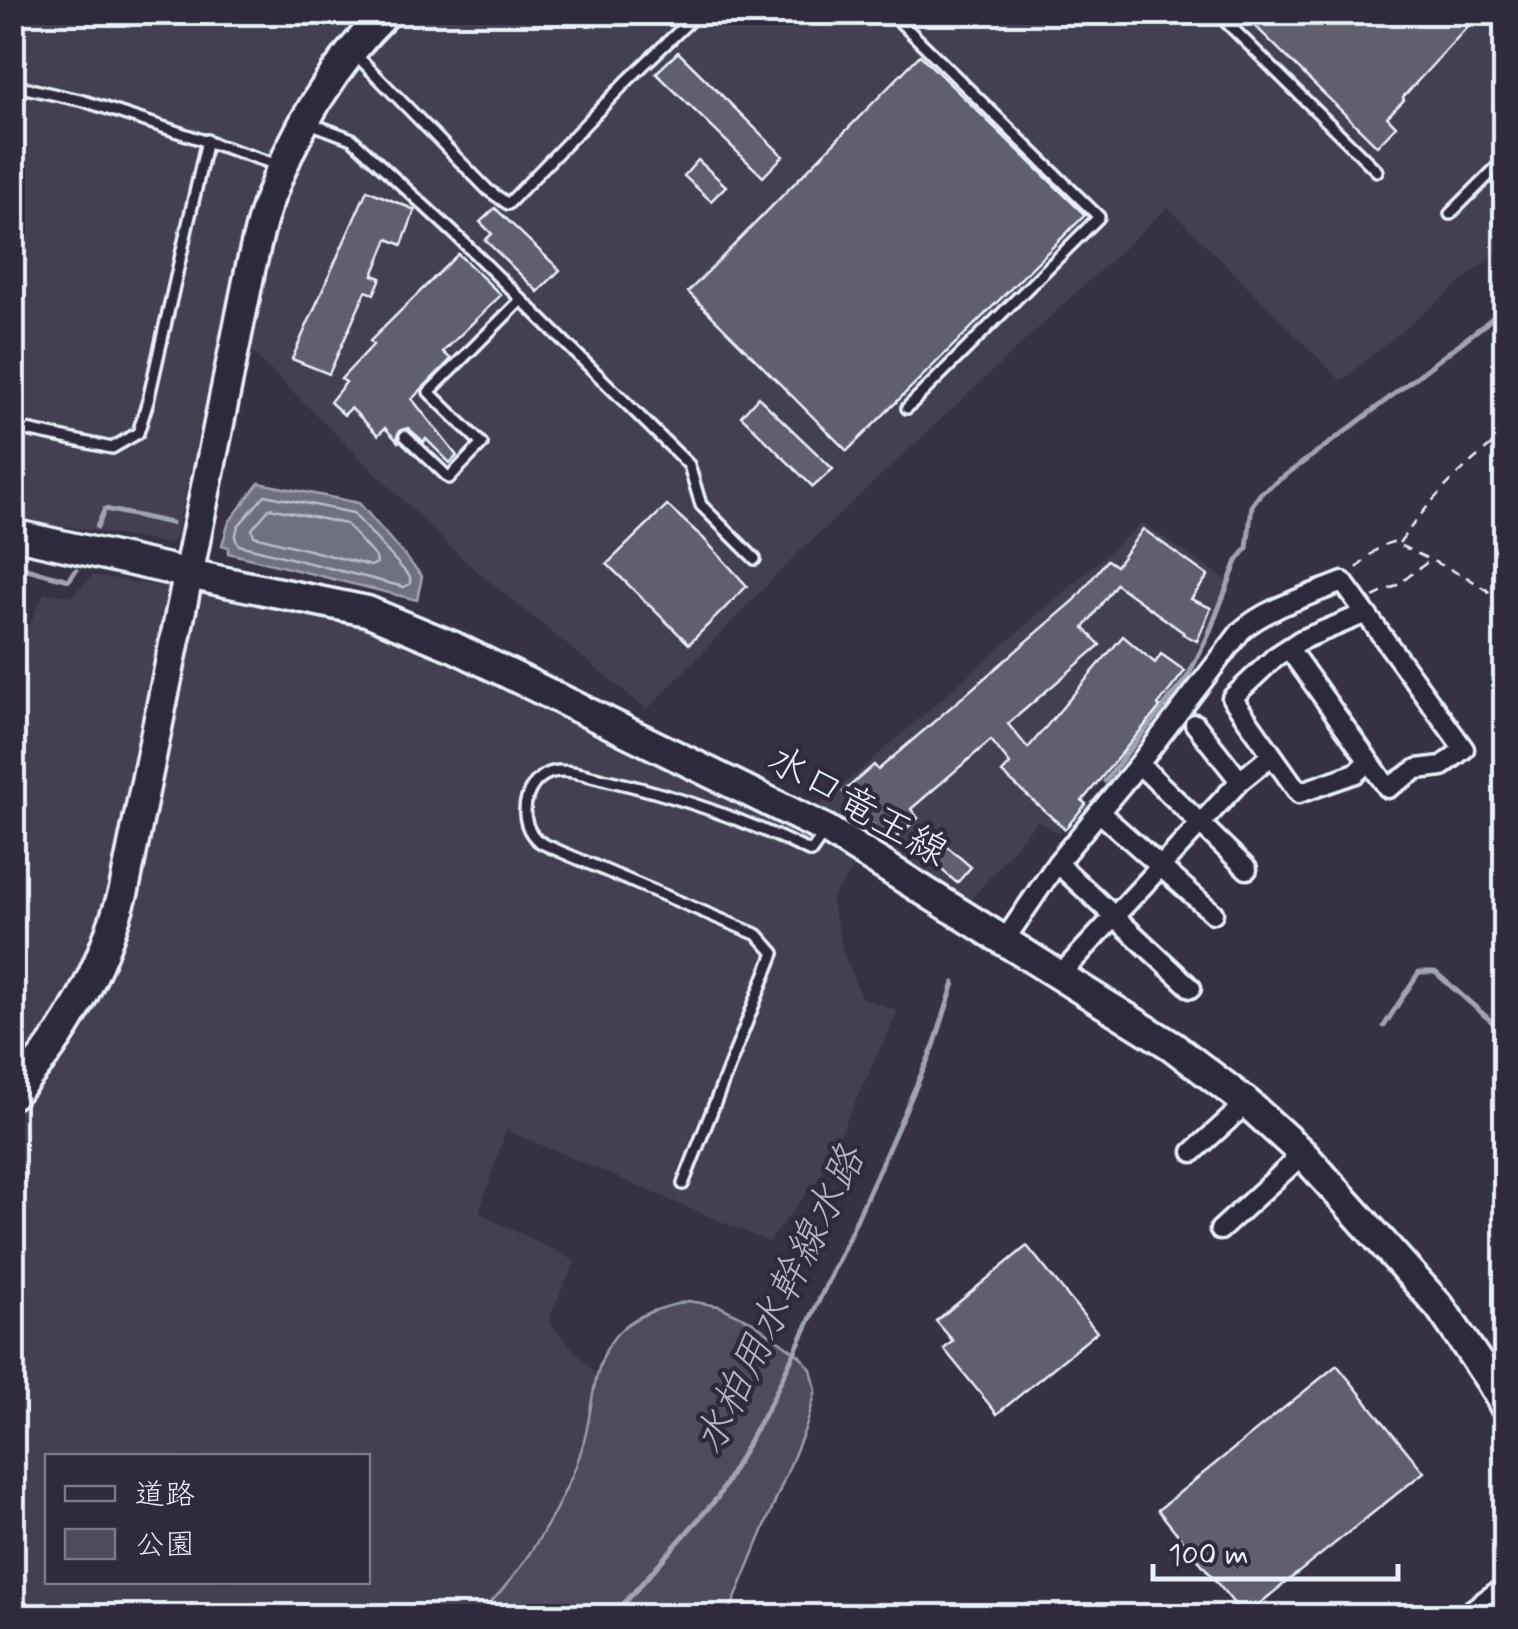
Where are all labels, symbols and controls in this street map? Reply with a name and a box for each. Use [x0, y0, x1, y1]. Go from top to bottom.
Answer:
street label: 水口竜王線 [757, 734, 957, 880]
water label: 水柏用水幹線水路 [683, 1136, 880, 1464]
legend [45, 1454, 370, 1584]
text: 道路 [135, 1476, 195, 1515]
scale bar [1153, 1519, 1398, 1581]
text: 公園 [135, 1526, 195, 1565]
text: 100 m [1168, 1536, 1249, 1575]

